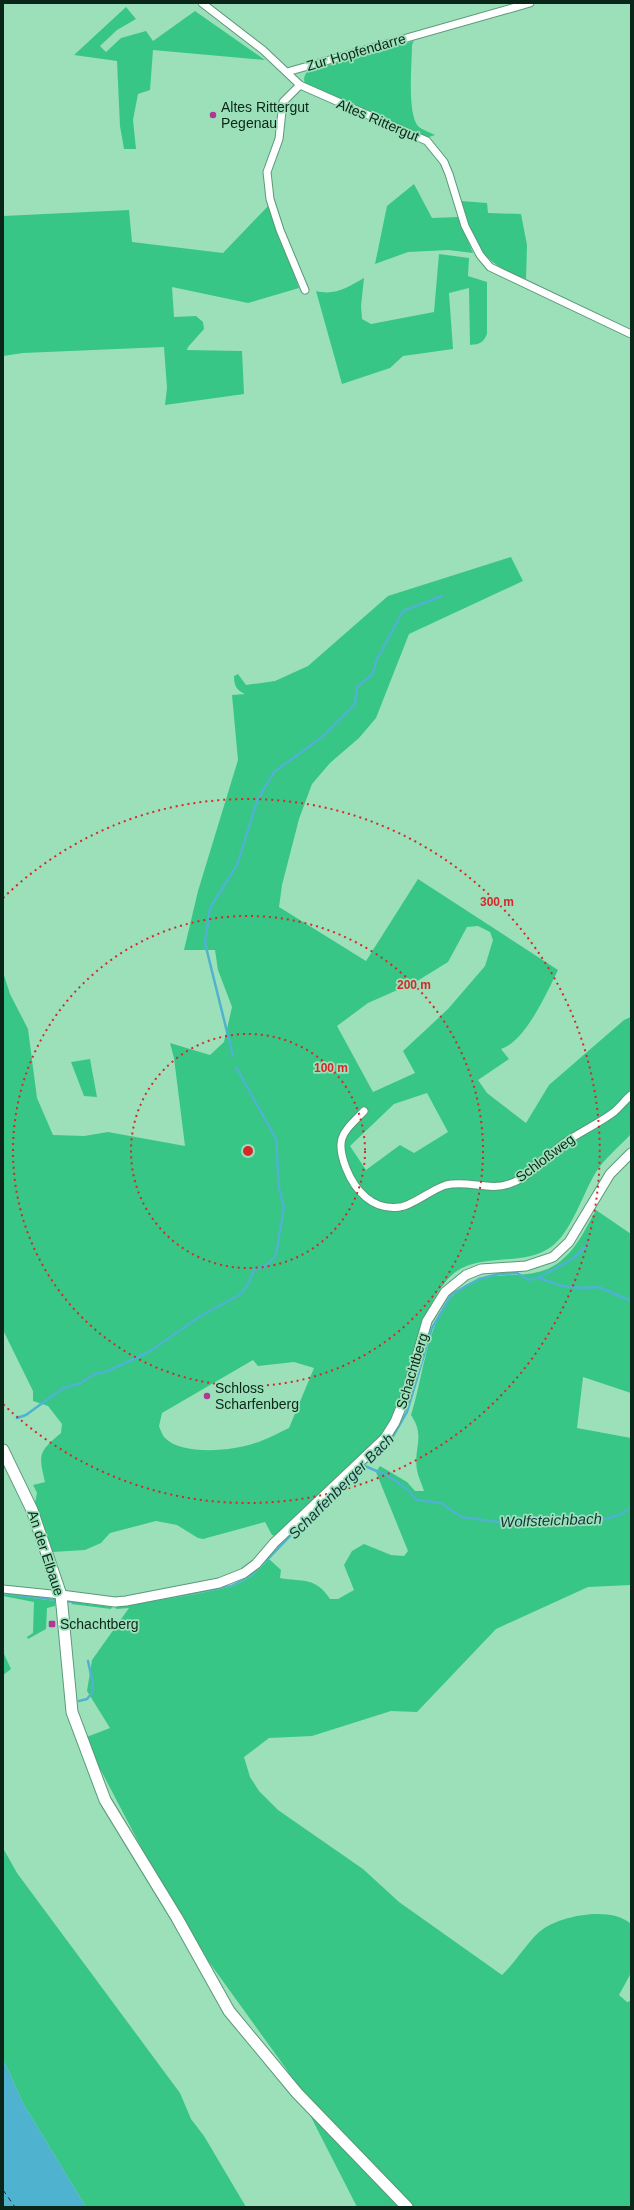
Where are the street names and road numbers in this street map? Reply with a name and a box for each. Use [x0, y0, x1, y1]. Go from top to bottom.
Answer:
street label: Zur Hopfendarre [304, 30, 408, 74]
street label: Altes Rittergut [334, 95, 422, 145]
street label: Schloßweg [513, 1131, 577, 1185]
street label: Schachtberg [393, 1331, 431, 1411]
street label: An der Elbaue [25, 1508, 67, 1598]

